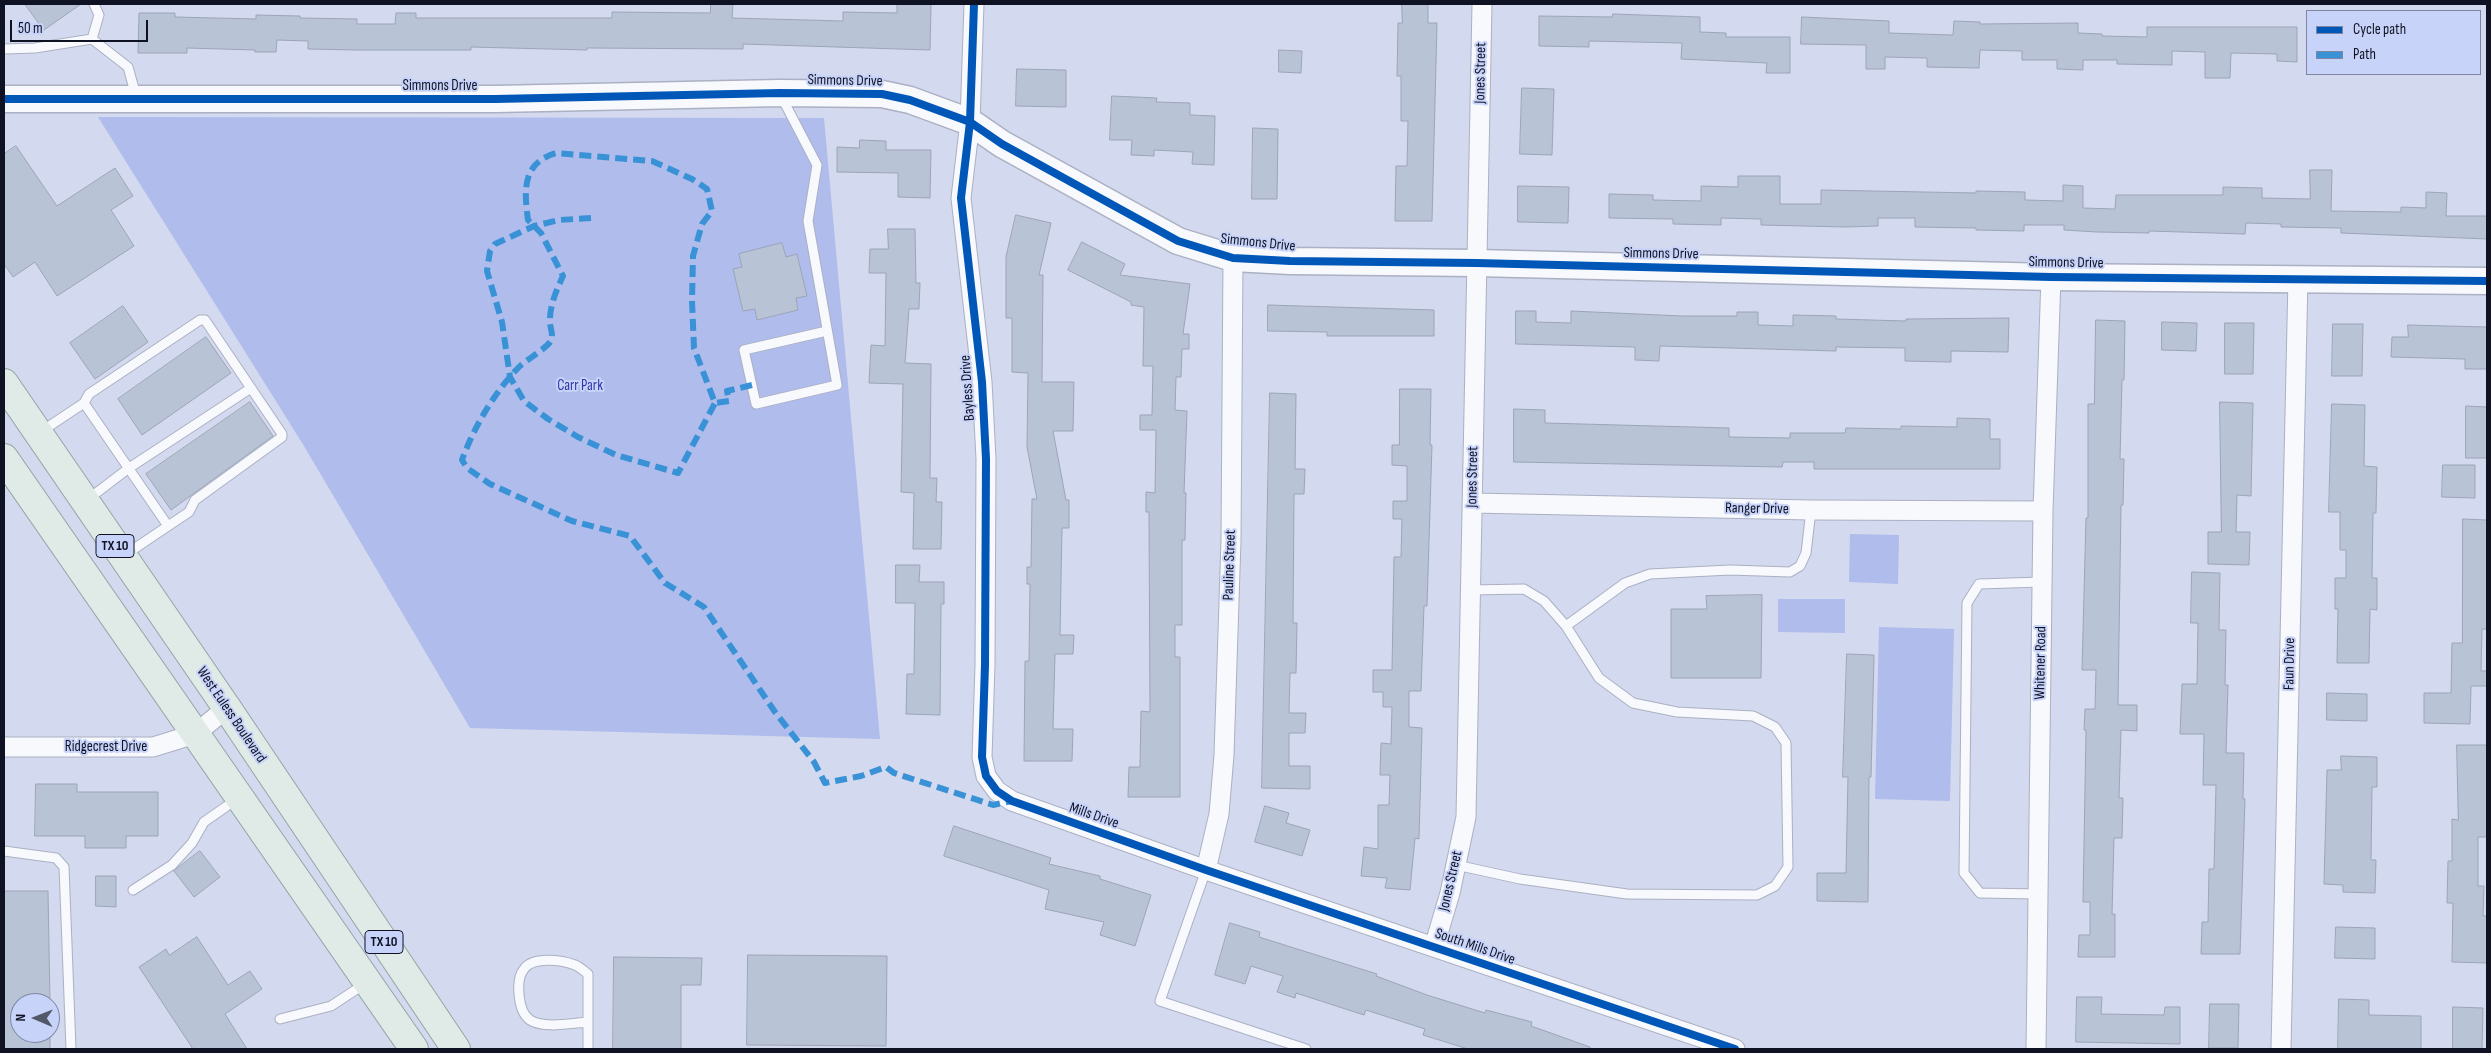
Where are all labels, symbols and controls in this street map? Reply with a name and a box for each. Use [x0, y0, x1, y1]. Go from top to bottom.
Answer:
scale bar [12, 10, 150, 42]
legend [2306, 10, 2481, 75]
text: 50 m [18, 19, 43, 38]
text: Cycle path [2353, 20, 2406, 39]
street label: Jones Street [1471, 42, 1491, 104]
text: Path [2353, 45, 2376, 64]
street label: Simmons Drive [807, 71, 883, 91]
street label: Simmons Drive [402, 77, 478, 95]
street label: Simmons Drive [1220, 230, 1296, 256]
street label: Simmons Drive [1623, 244, 1699, 264]
street label: Simmons Drive [2028, 253, 2104, 273]
street label: Bayless Drive [957, 354, 979, 422]
park label: Carr Park [557, 377, 603, 395]
street label: Jones Street [1463, 446, 1483, 508]
street label: Ranger Drive [1725, 499, 1789, 519]
street label: Pauline Street [1220, 529, 1240, 601]
road number: TX 10 [96, 534, 134, 558]
street label: Whitener Road [2031, 626, 2051, 700]
street label: Faun Drive [2281, 638, 2299, 690]
street label: West Euless Boulevard [192, 664, 270, 766]
street label: Ridgecrest Drive [65, 738, 147, 756]
street label: Mills Drive [1067, 799, 1121, 833]
street label: Jones Street [1435, 849, 1467, 913]
street label: South Mills Drive [1433, 925, 1517, 969]
road number: TX 10 [365, 930, 403, 954]
north arrow [10, 993, 60, 1043]
text: N [12, 1014, 29, 1022]

